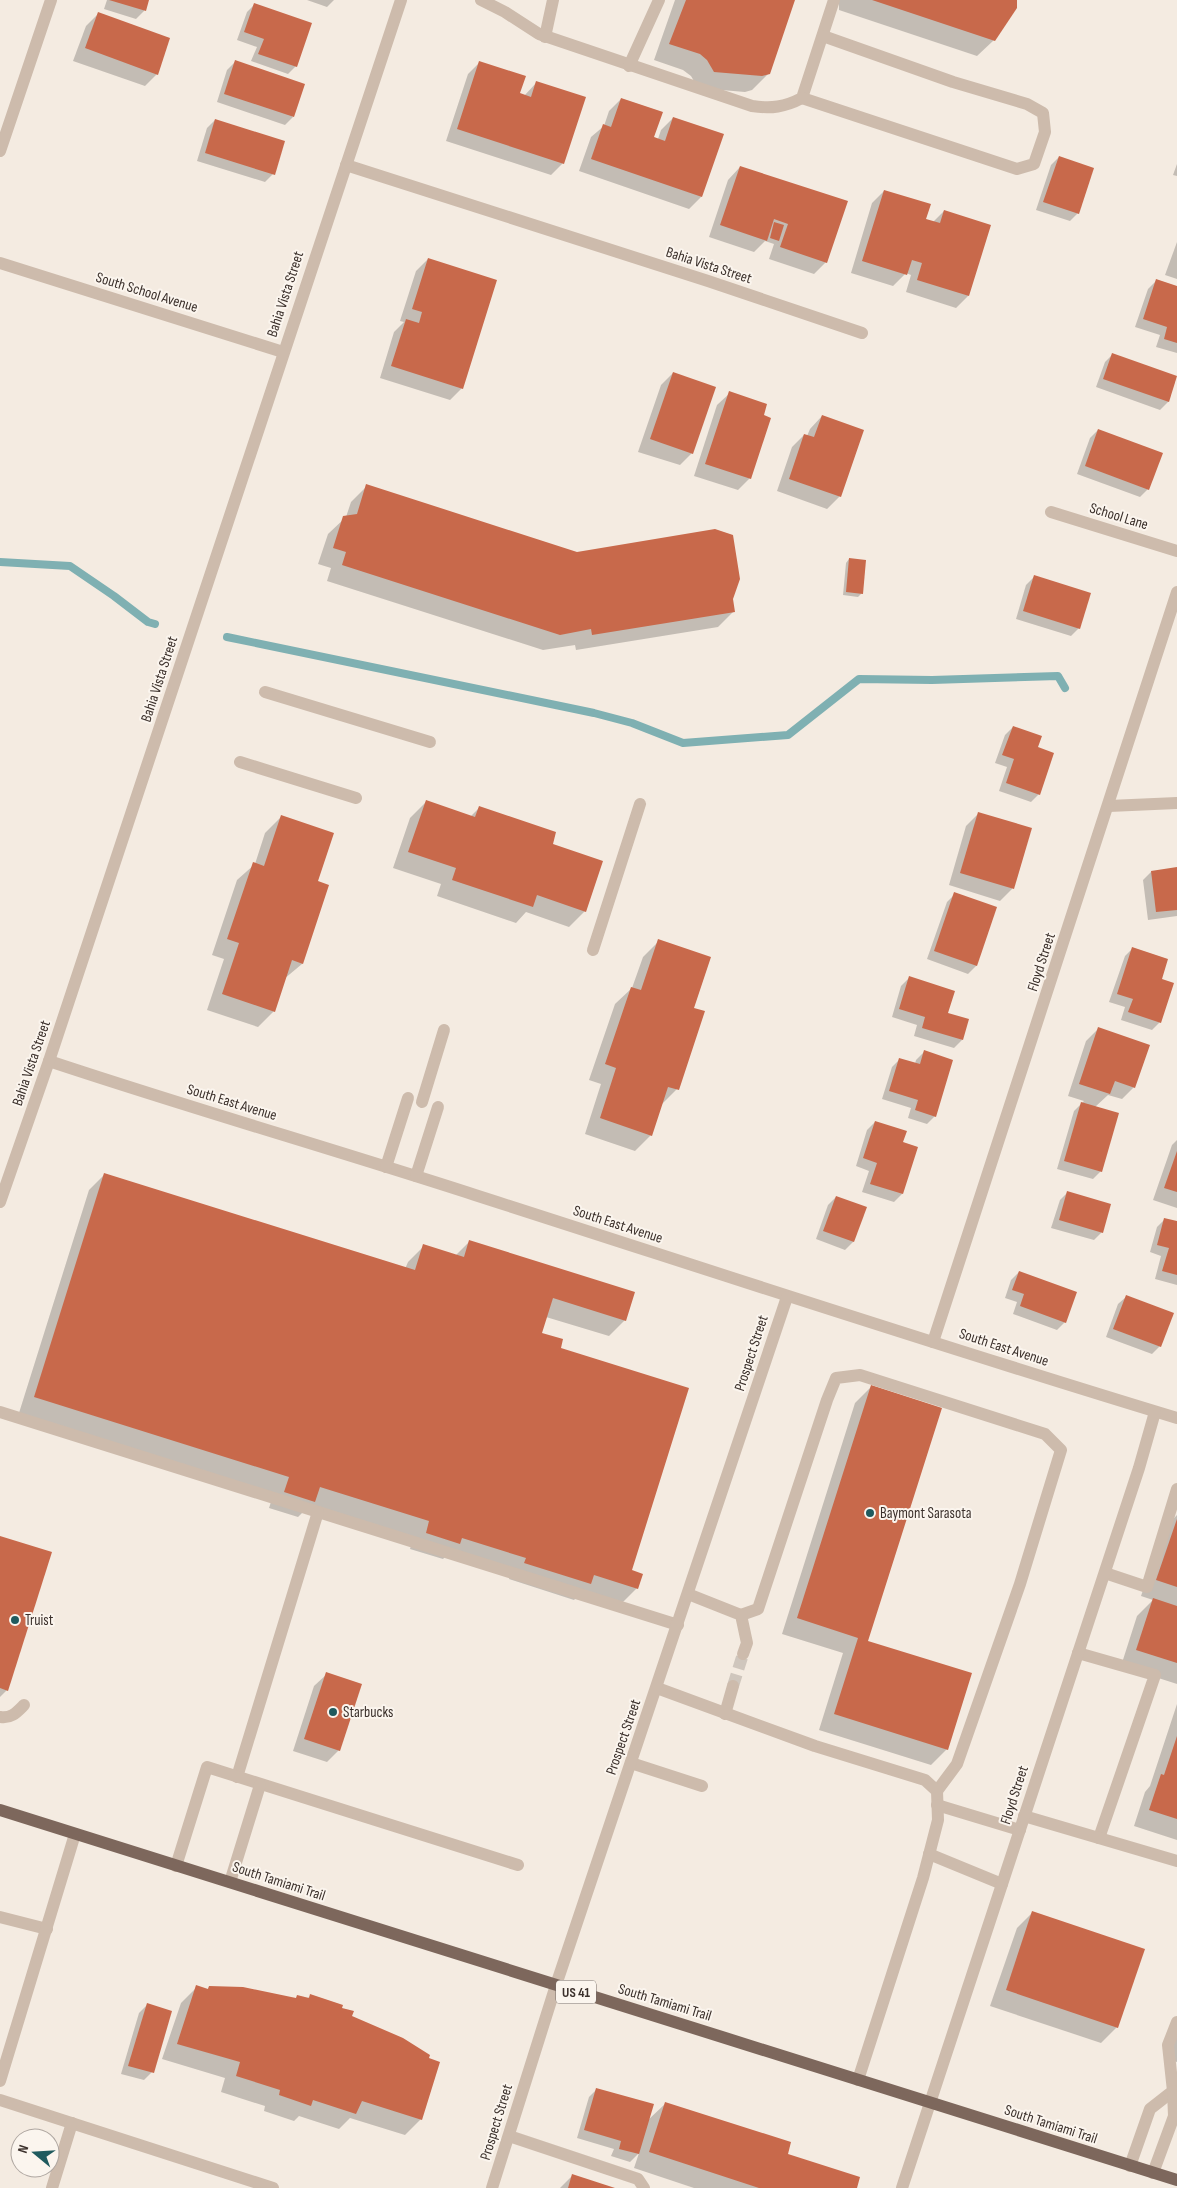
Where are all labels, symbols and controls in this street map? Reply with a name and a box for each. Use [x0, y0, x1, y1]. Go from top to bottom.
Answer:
street label: Bahia Vista Street [664, 243, 755, 288]
street label: Bahia Vista Street [263, 248, 308, 339]
street label: South School Avenue [94, 268, 200, 317]
street label: School Lane [1087, 499, 1150, 534]
street label: Bahia Vista Street [137, 633, 182, 724]
street label: Floyd Street [1023, 930, 1060, 994]
street label: Bahia Vista Street [8, 1018, 55, 1108]
street label: South East Avenue [185, 1080, 279, 1125]
street label: South East Avenue [571, 1201, 665, 1248]
street label: Prospect Street [730, 1312, 773, 1394]
street label: South East Avenue [957, 1324, 1051, 1371]
place label: Baymont Sarasota [880, 1504, 972, 1523]
marker: Baymont Sarasota [864, 1507, 876, 1519]
place label: Truist [25, 1611, 54, 1630]
marker: Truist [9, 1614, 21, 1626]
street label: Prospect Street [602, 1696, 645, 1777]
place label: Starbucks [343, 1703, 393, 1722]
marker: Starbucks [327, 1706, 339, 1718]
street label: Floyd Street [996, 1763, 1033, 1827]
street label: South Tamiami Trail [230, 1858, 328, 1905]
street label: South Tamiami Trail [616, 1979, 714, 2026]
road number: US 41 [556, 1980, 596, 2004]
street label: Prospect Street [476, 2081, 517, 2163]
street label: South Tamiami Trail [1002, 2101, 1100, 2148]
north arrow [10, 2128, 60, 2178]
text: N [14, 2143, 32, 2155]

